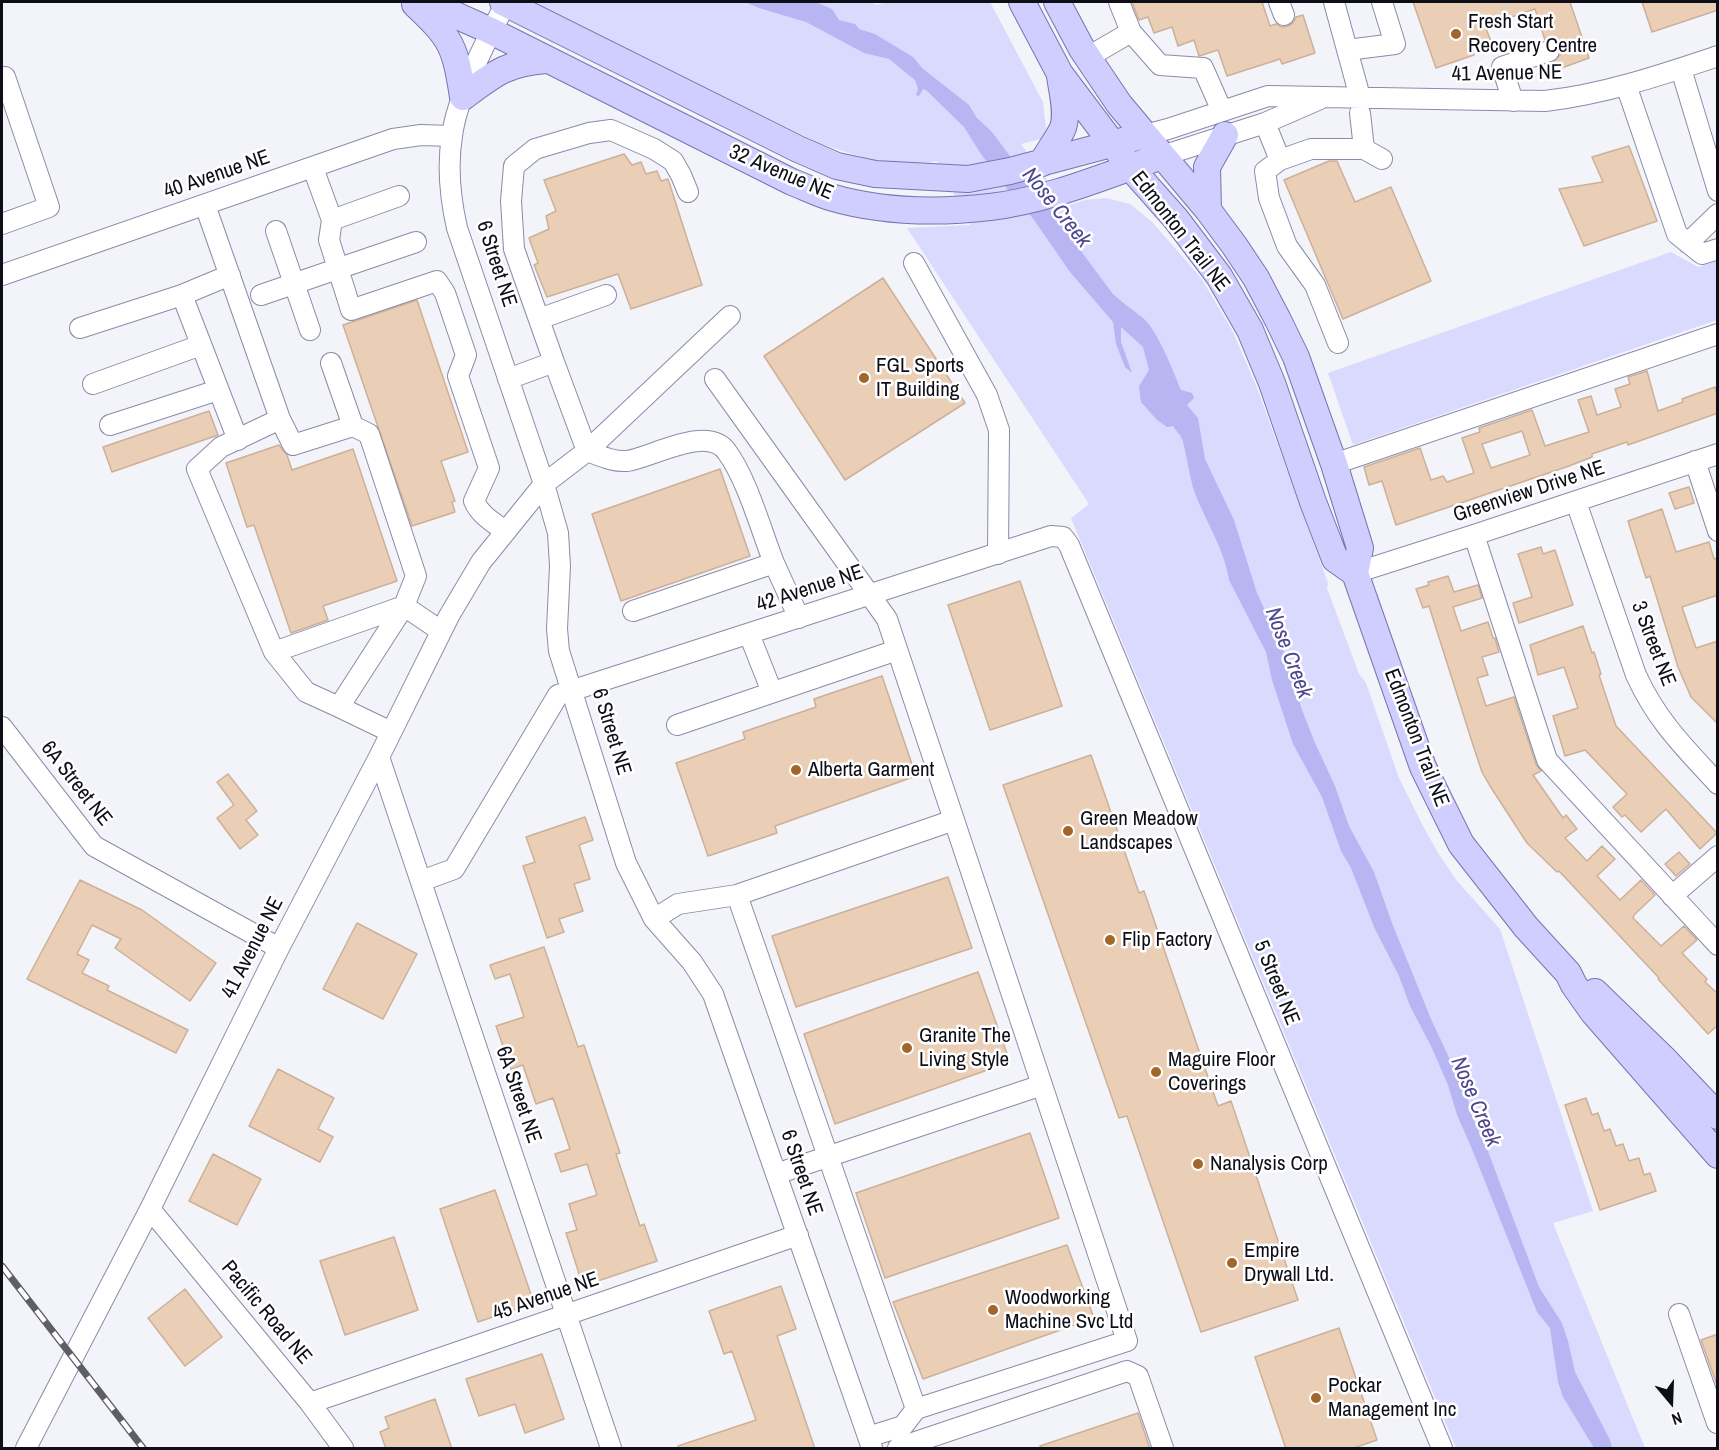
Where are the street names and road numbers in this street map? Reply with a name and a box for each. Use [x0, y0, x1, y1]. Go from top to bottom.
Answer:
street label: 41 Avenue NE [1451, 60, 1563, 88]
street label: 32 Avenue NE [725, 140, 837, 206]
street label: 40 Avenue NE [161, 145, 273, 205]
street label: Edmonton Trail NE [1125, 167, 1235, 297]
street label: 6 Street NE [470, 218, 522, 310]
street label: Greenview Drive NE [1450, 456, 1608, 528]
street label: 42 Avenue NE [753, 560, 867, 618]
street label: 3 Street NE [1625, 598, 1681, 690]
street label: Edmonton Trail NE [1378, 665, 1454, 811]
street label: 6 Street NE [586, 686, 636, 778]
street label: 6A Street NE [35, 737, 117, 831]
street label: 41 Avenue NE [217, 893, 289, 1003]
street label: 5 Street NE [1248, 937, 1304, 1029]
street label: 6A Street NE [490, 1043, 546, 1147]
street label: 6 Street NE [775, 1127, 827, 1219]
street label: Pacific Road NE [215, 1256, 317, 1370]
street label: 45 Avenue NE [490, 1267, 602, 1327]

